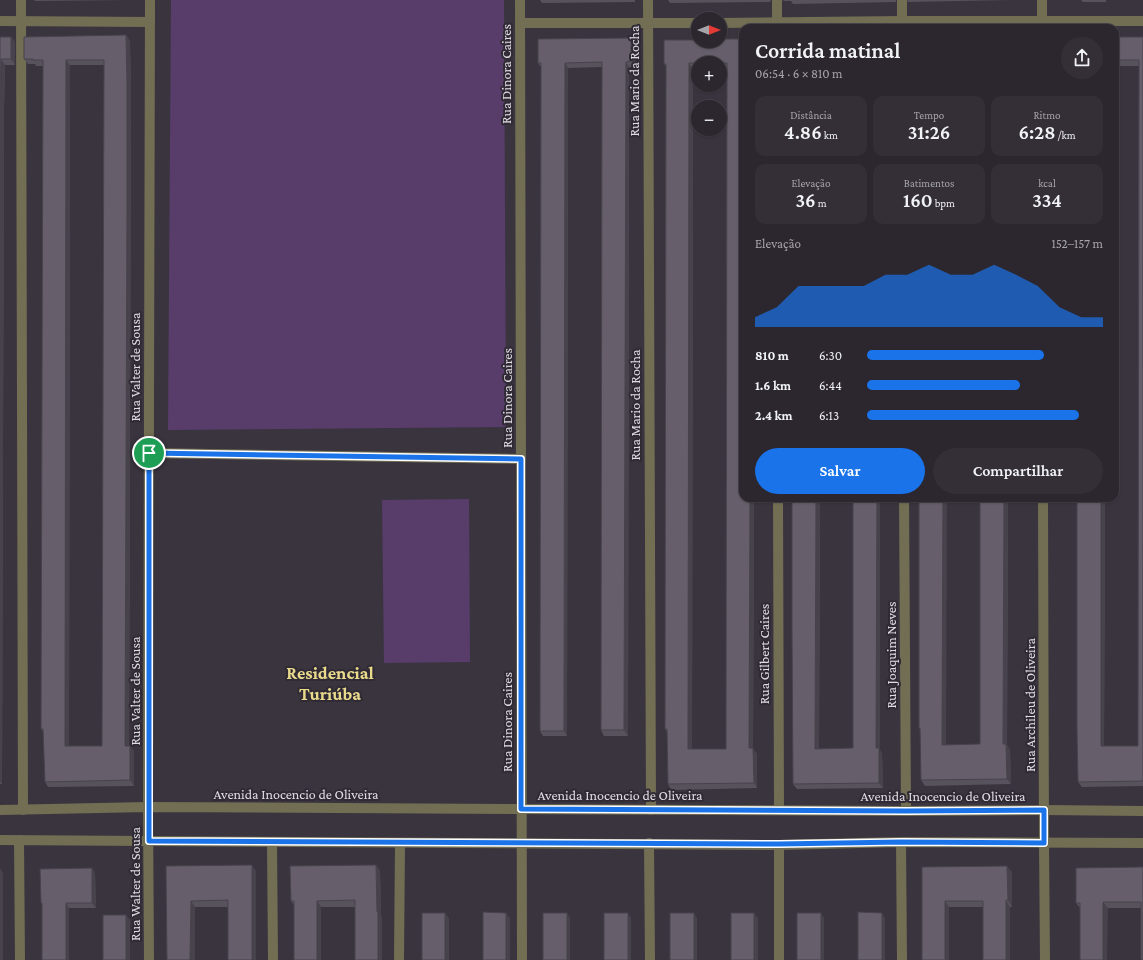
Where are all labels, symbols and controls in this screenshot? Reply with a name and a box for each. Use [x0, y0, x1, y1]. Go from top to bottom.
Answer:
north arrow [691, 12, 727, 48]
map controls [691, 12, 727, 136]
street label: Rua Dinora Caires [498, 24, 514, 124]
street label: Rua Mario da Rocha [626, 25, 642, 137]
button: share [1061, 37, 1103, 79]
text: Corrida matinal [755, 38, 900, 63]
button: + [691, 56, 727, 92]
text: 06:54 · 6 × 810 m [755, 66, 843, 81]
button: − [691, 100, 727, 136]
text: Distância [790, 109, 832, 121]
text: Tempo [914, 109, 944, 121]
text: Ritmo [1034, 109, 1060, 121]
text: 4.86 [784, 121, 822, 143]
text: 31:26 [908, 121, 950, 143]
text: 6:28 [1018, 121, 1056, 143]
text: km [822, 129, 838, 141]
text: /km [1056, 129, 1076, 141]
text: Elevação [792, 177, 830, 189]
text: Batimentos [904, 177, 954, 189]
text: kcal [1038, 177, 1056, 189]
text: 36 [795, 189, 816, 211]
text: 160 [903, 189, 933, 211]
text: 334 [1032, 189, 1062, 211]
text: m [816, 197, 827, 209]
text: bpm [933, 197, 955, 209]
text: Elevação [755, 236, 801, 251]
text: 152–157 m [1051, 236, 1103, 251]
street label: Rua Valter de Sousa [127, 312, 143, 421]
street label: Rua Dinora Caires [499, 348, 515, 448]
text: 810 m [755, 348, 789, 363]
text: 6:30 [819, 348, 842, 363]
street label: Rua Mario da Rocha [627, 349, 643, 461]
text: 1.6 km [755, 378, 791, 393]
text: 6:44 [819, 378, 842, 393]
text: 2.4 km [755, 408, 793, 423]
text: 6:13 [819, 408, 839, 423]
pin [132, 436, 166, 470]
icon: arrive [138, 442, 160, 464]
button: Salvar [755, 448, 925, 494]
button: Compartilhar [933, 448, 1103, 494]
street label: Rua Joaquim Neves [883, 601, 899, 709]
street label: Rua Gilbert Caires [756, 604, 772, 704]
street label: Rua Valter de Sousa [127, 636, 143, 745]
street label: Rua Archileu de Oliveira [1022, 638, 1038, 772]
district label: Residencial Turiúba [286, 663, 374, 704]
street label: Rua Dinora Caires [499, 672, 515, 772]
street label: Avenida Inocencio de Oliveira [213, 786, 379, 802]
street label: Avenida Inocencio de Oliveira [537, 787, 703, 803]
street label: Avenida Inocencio de Oliveira [860, 788, 1026, 804]
street label: Rua Walter de Sousa [127, 827, 143, 941]

